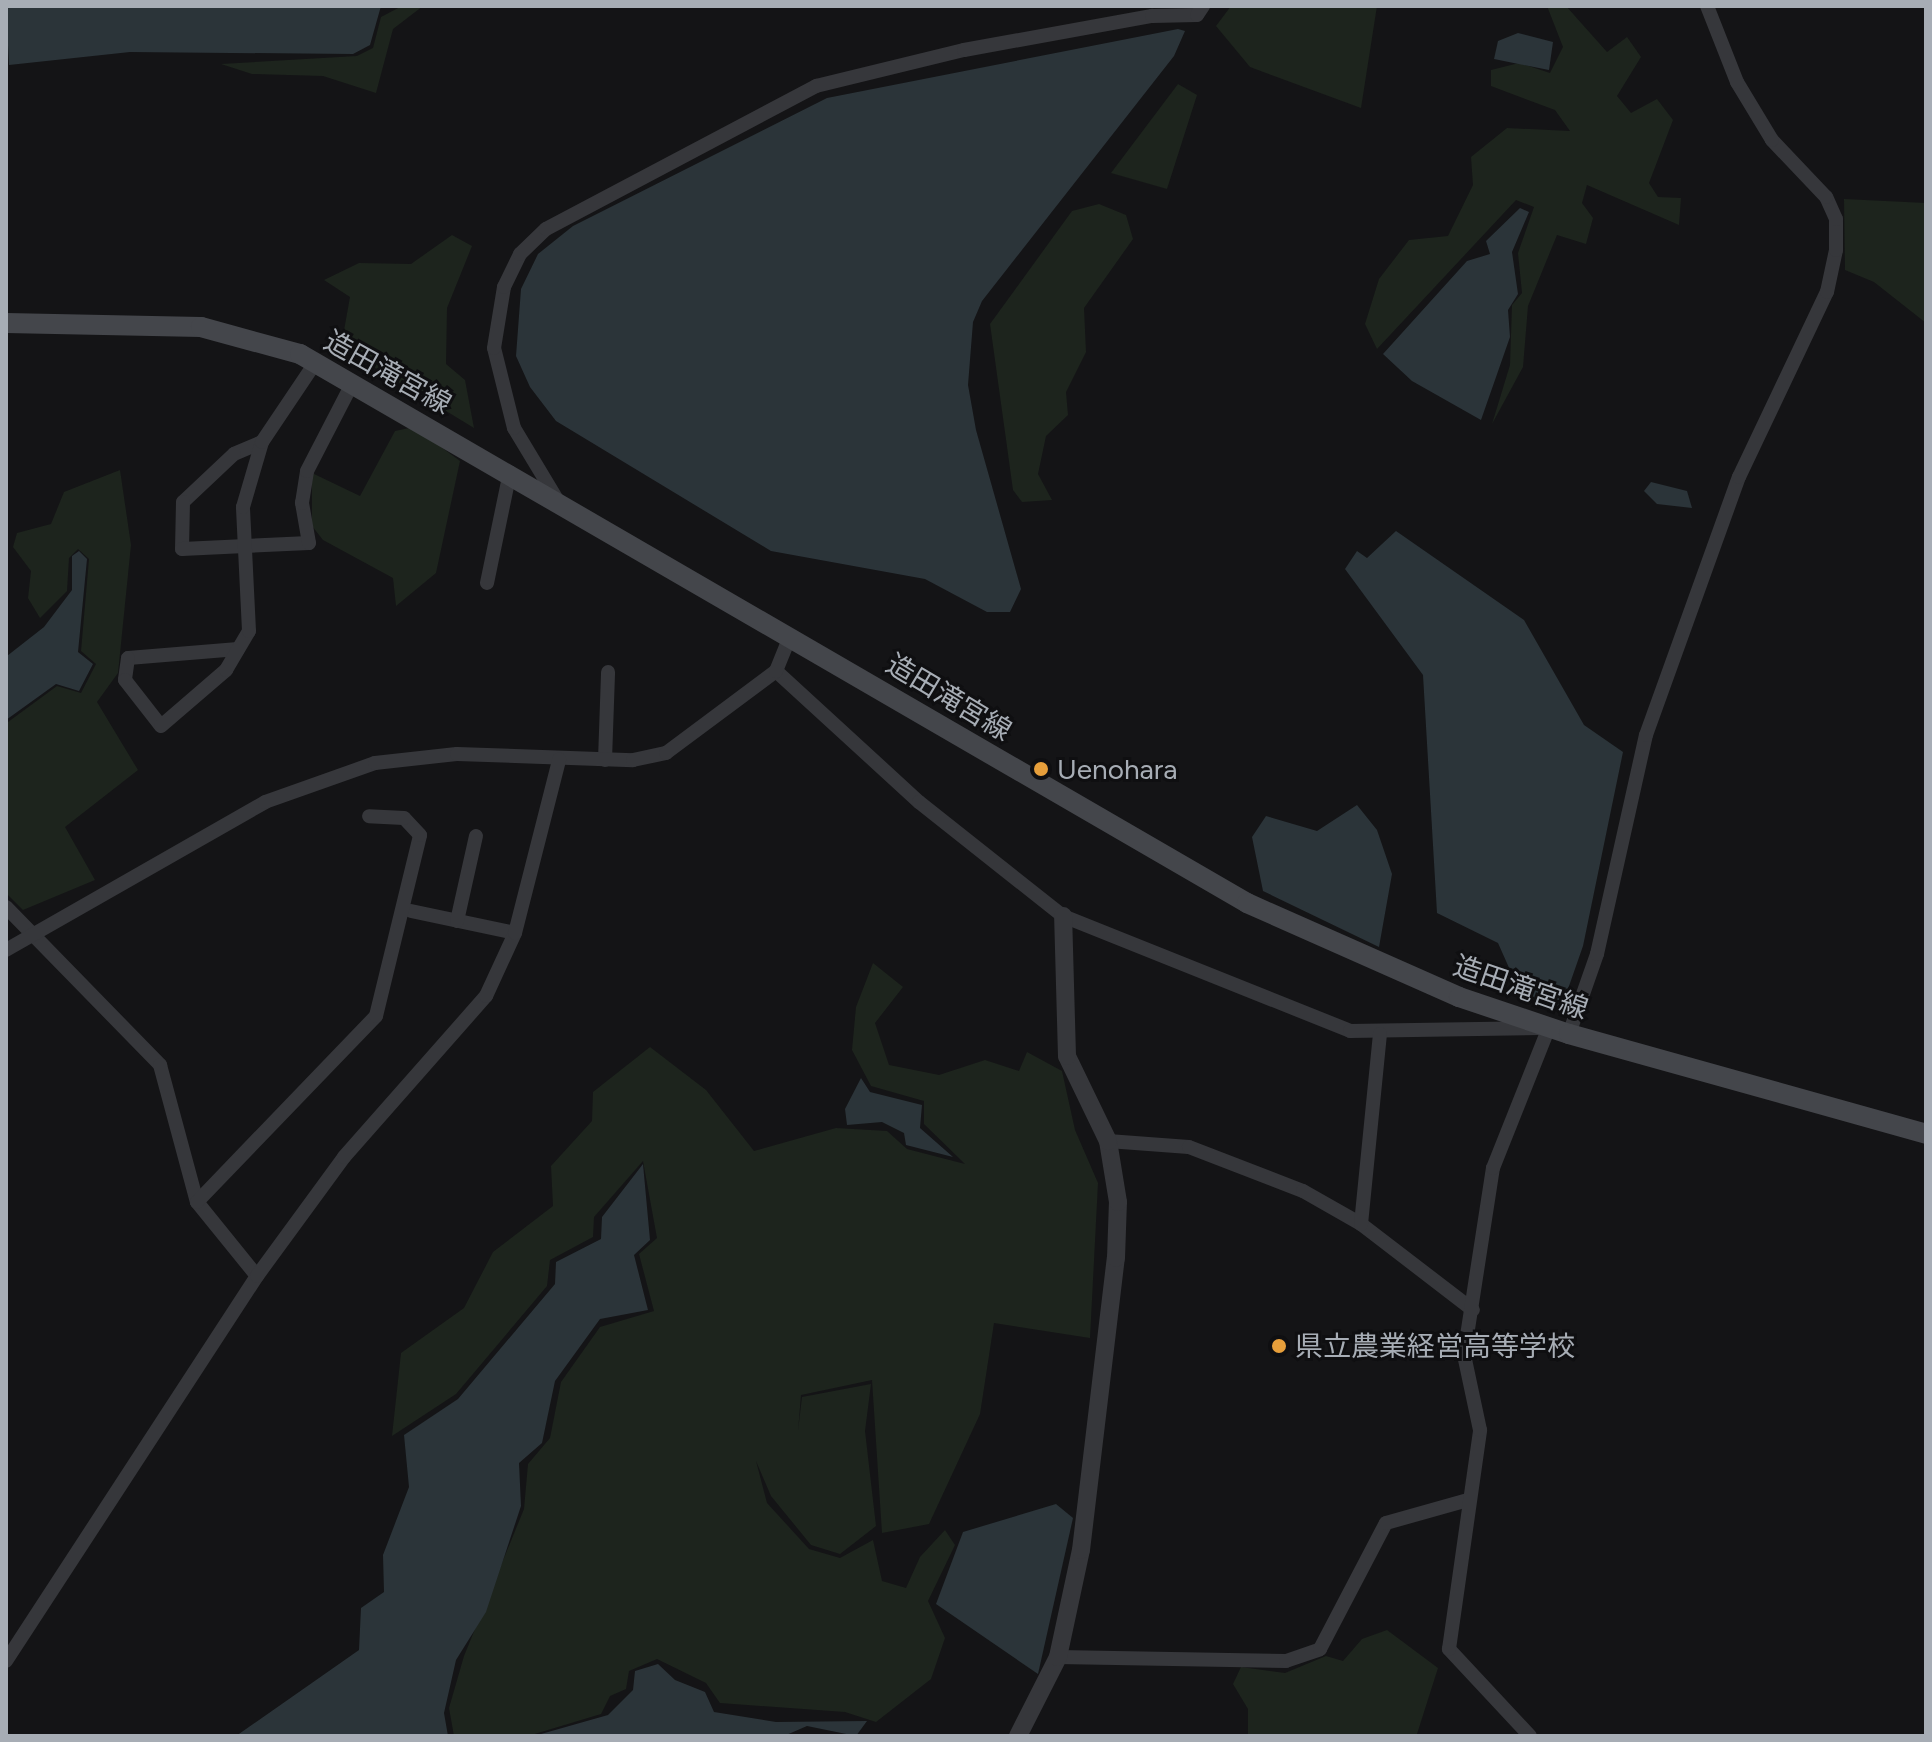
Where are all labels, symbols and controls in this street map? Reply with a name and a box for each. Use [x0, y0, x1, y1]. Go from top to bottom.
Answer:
street label: 造田滝宮線 [319, 323, 457, 421]
street label: 造田滝宮線 [880, 647, 1018, 747]
place label: Uenohara [1057, 752, 1178, 786]
marker: Uenohara [1032, 760, 1050, 778]
street label: 造田滝宮線 [1449, 948, 1593, 1026]
place label: 県立農業経営高等学校 [1295, 1329, 1575, 1363]
marker: 県立農業経営高等学校 [1270, 1337, 1288, 1355]

